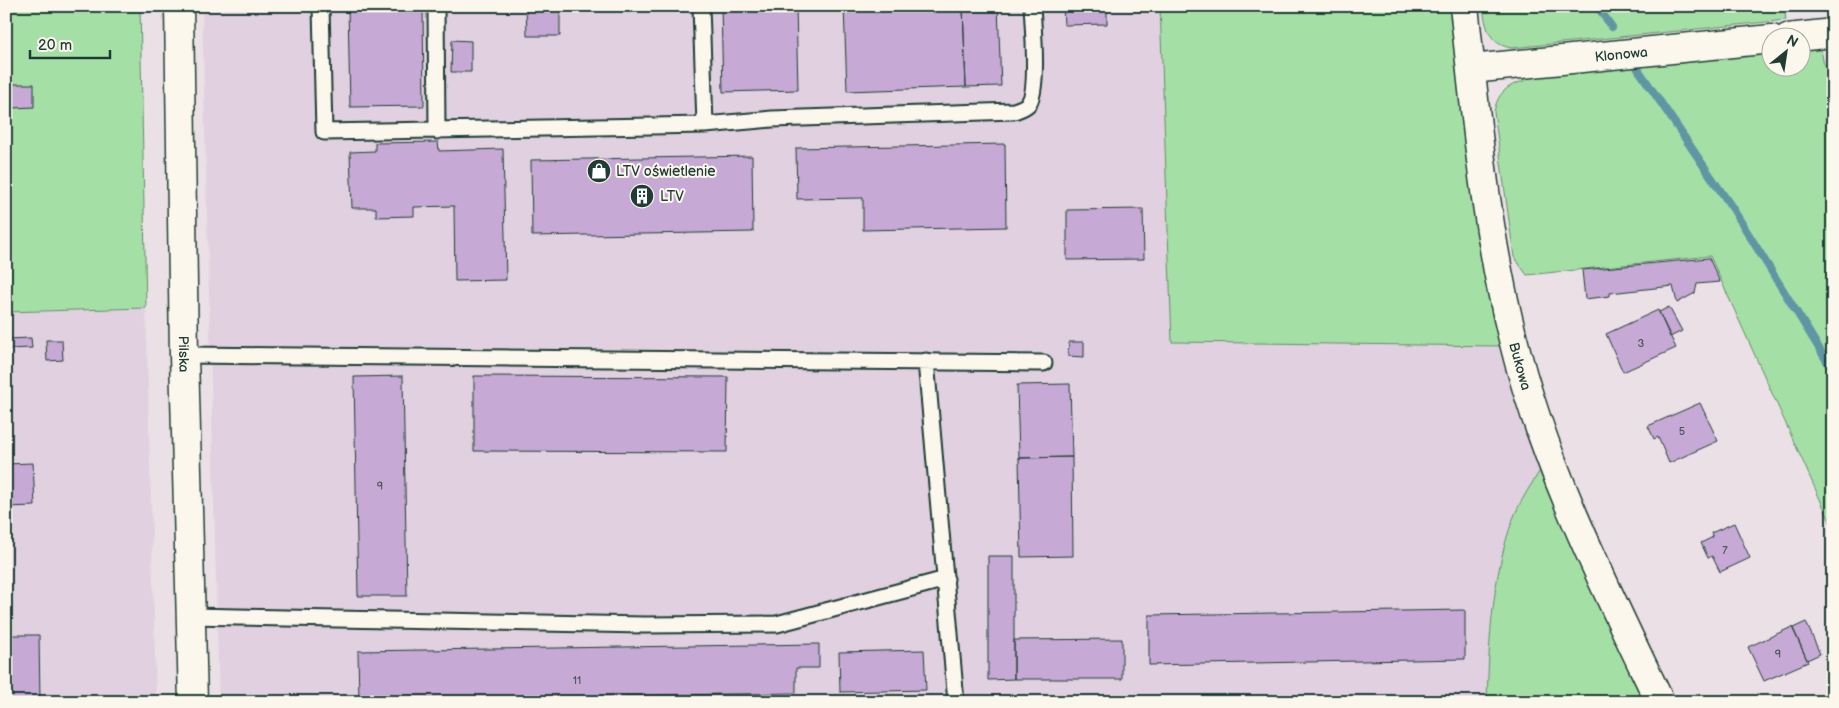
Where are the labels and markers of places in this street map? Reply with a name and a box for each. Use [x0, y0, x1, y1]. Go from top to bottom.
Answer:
shop icon: LTV oświetlenie [586, 158, 612, 184]
place label: LTV oświetlenie [616, 163, 715, 180]
building icon: LTV [629, 183, 655, 209]
place label: LTV [660, 188, 684, 205]

